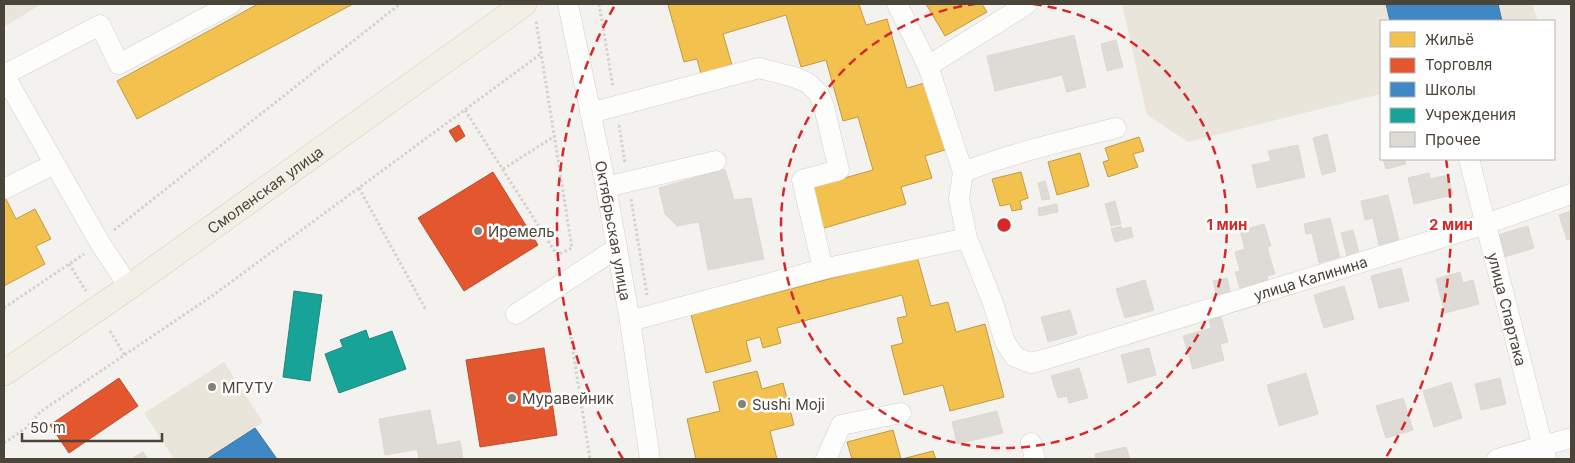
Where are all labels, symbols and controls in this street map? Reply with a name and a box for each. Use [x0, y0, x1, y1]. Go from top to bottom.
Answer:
legend [1380, 20, 1555, 160]
text: Жильё [1425, 30, 1474, 49]
text: Торговля [1425, 55, 1492, 74]
text: Школы [1425, 80, 1476, 99]
text: Учреждения [1425, 105, 1516, 124]
text: Прочее [1425, 130, 1481, 149]
street label: Смоленская улица [203, 142, 327, 238]
street label: Октябрьская улица [591, 159, 636, 302]
text: 1 мин [1207, 215, 1247, 234]
text: 2 мин [1429, 215, 1473, 234]
centre of rings [995, 216, 1013, 234]
place label: Иремель [488, 222, 555, 241]
marker: Иремель [472, 225, 484, 237]
street label: улица Спартака [1484, 250, 1531, 368]
street label: улица Калинина [1251, 251, 1370, 304]
place label: МГУТУ [222, 378, 274, 397]
marker: МГУТУ [206, 381, 218, 393]
place label: Муравейник [522, 389, 614, 408]
marker: Муравейник [506, 392, 518, 404]
place label: Sushi Moji [752, 395, 825, 414]
marker: Sushi Moji [736, 398, 748, 410]
scale bar [22, 410, 162, 442]
text: 50 m [30, 418, 66, 437]

